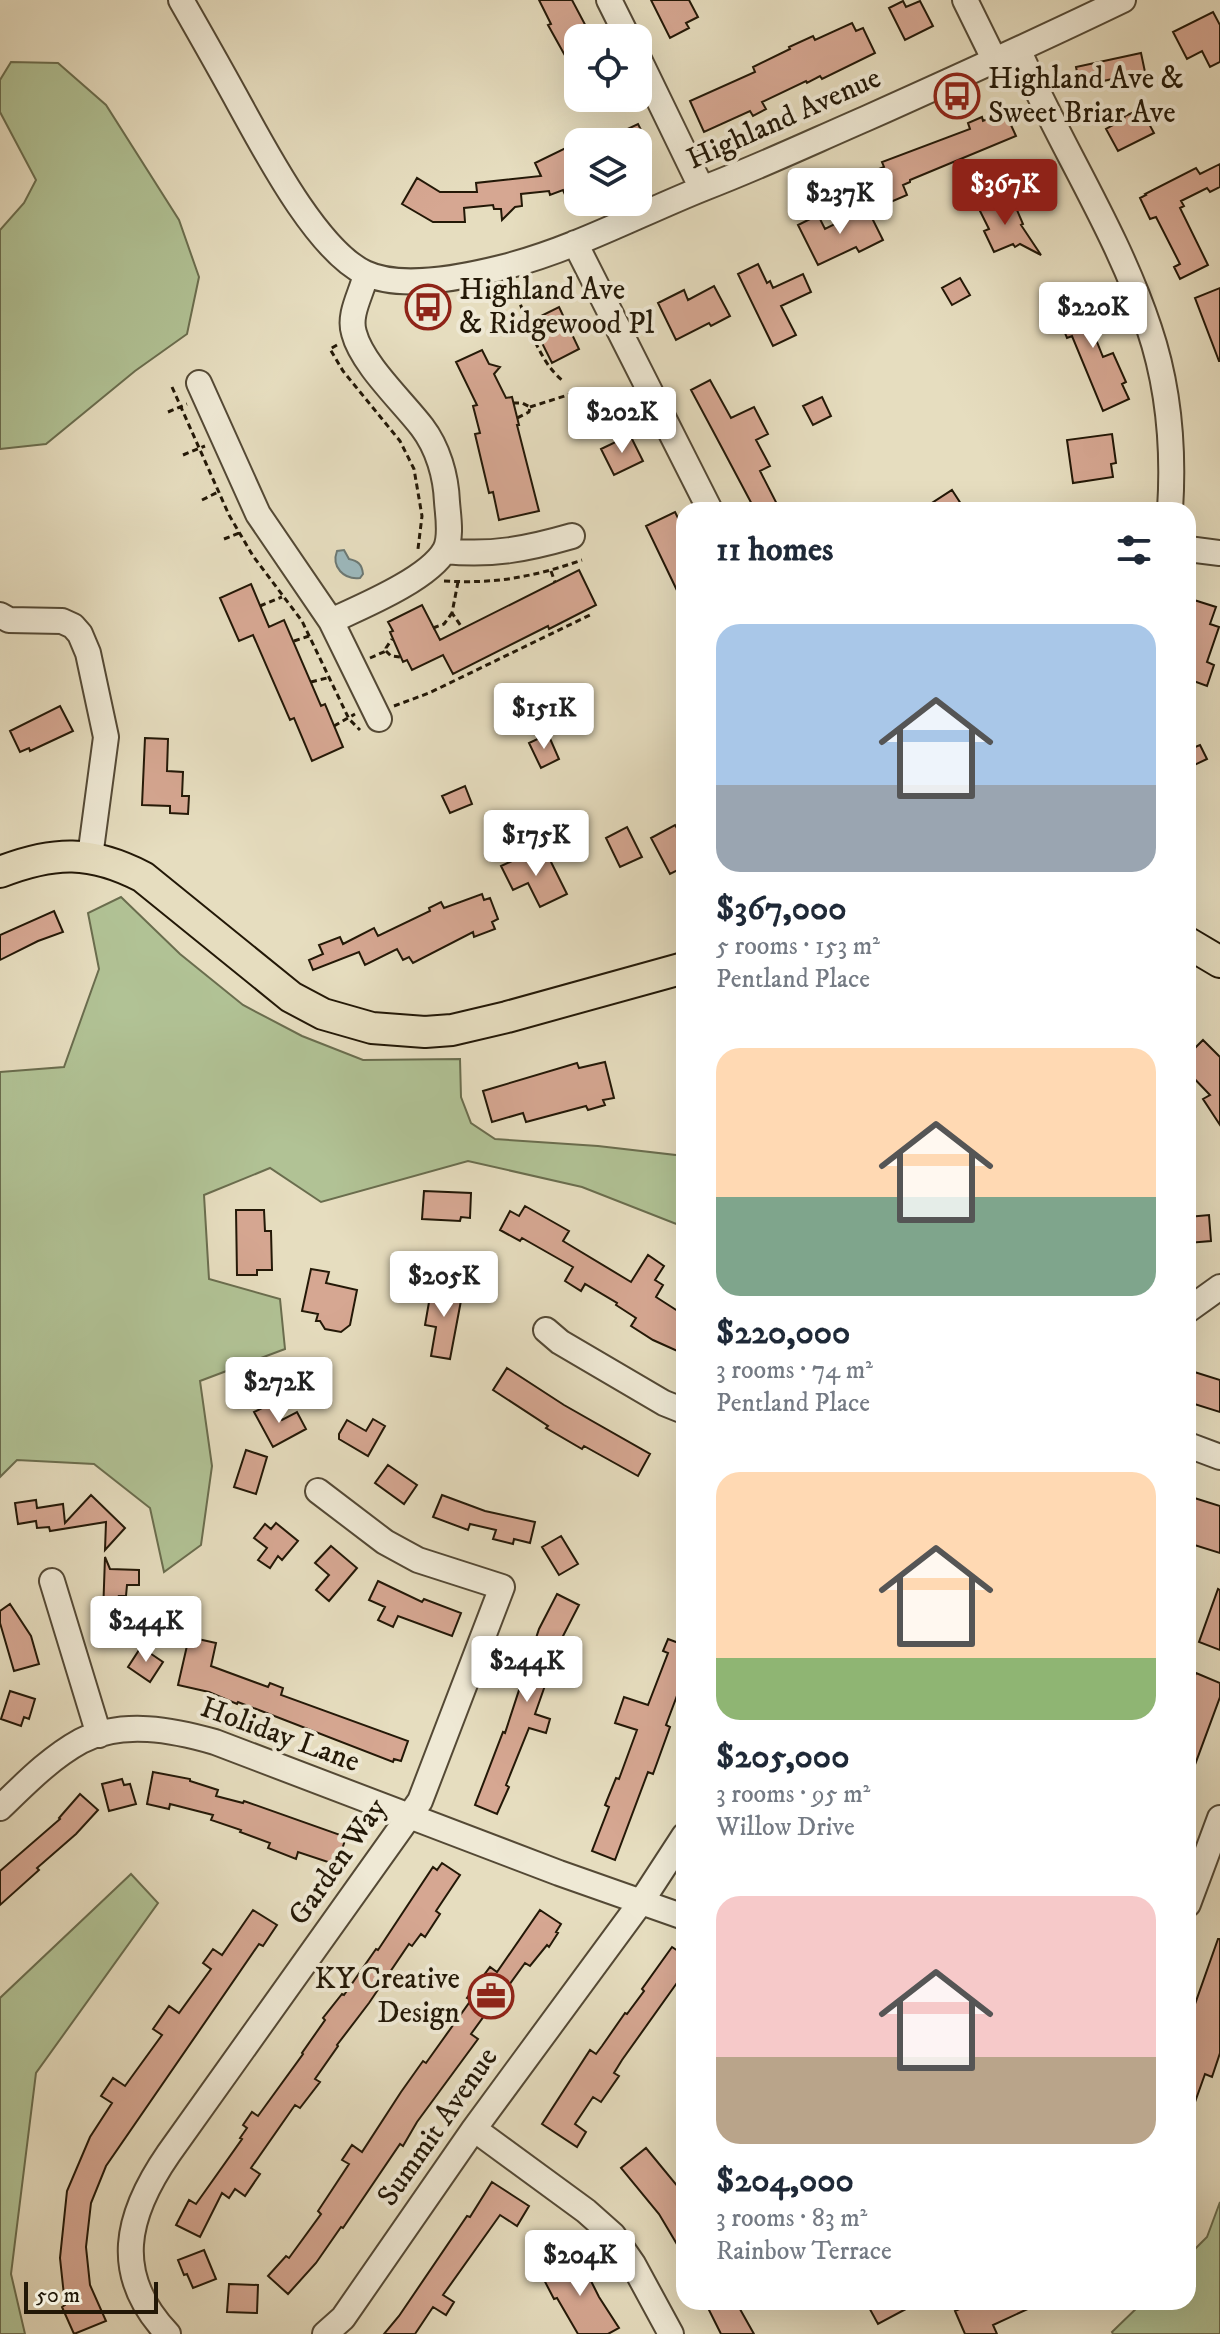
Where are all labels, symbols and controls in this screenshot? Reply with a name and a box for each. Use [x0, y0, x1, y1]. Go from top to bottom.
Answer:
map controls [564, 24, 652, 216]
button: locate [564, 24, 652, 112]
street label: Highland Avenue [681, 60, 887, 178]
place label: Highland Ave & Sweet Briar Ave [988, 61, 1184, 132]
bus stop icon: Highland Ave & Sweet Briar Ave [933, 72, 981, 120]
button: layers [564, 128, 652, 216]
pin: $367K [949, 159, 1061, 227]
pin: $237K [784, 168, 896, 236]
text: $367K [970, 168, 1040, 201]
text: $237K [806, 177, 874, 210]
place label: Highland Ave & Ridgewood Pl [459, 272, 654, 343]
pin: $220K [1037, 282, 1149, 350]
bus stop icon: Highland Ave & Ridgewood Pl [404, 283, 452, 331]
text: $220K [1057, 291, 1129, 324]
pin: $202K [566, 387, 678, 455]
text: $202K [586, 396, 658, 429]
icon: filters [1112, 528, 1156, 572]
text: 11 homes [716, 529, 833, 571]
icon: home [864, 676, 1008, 820]
pin: $151K [488, 683, 600, 751]
text: $151K [512, 692, 576, 725]
pin: $175K [480, 810, 592, 878]
text: $175K [502, 819, 570, 852]
text: $367,000 [716, 888, 847, 930]
text: 5 rooms · 153 m² [716, 930, 880, 963]
text: Pentland Place [716, 963, 870, 996]
icon: home [864, 1100, 1008, 1244]
pin: $205K [388, 1251, 500, 1319]
text: $205K [408, 1260, 480, 1293]
text: $220,000 [716, 1312, 850, 1354]
text: 3 rooms · 74 m² [716, 1354, 873, 1387]
pin: $272K [223, 1357, 335, 1425]
text: $272K [243, 1366, 315, 1399]
text: Pentland Place [716, 1387, 870, 1420]
icon: home [864, 1524, 1008, 1668]
pin: $244K [90, 1596, 202, 1664]
text: $244K [108, 1605, 184, 1638]
pin: $244K [471, 1636, 583, 1704]
text: $244K [489, 1645, 565, 1678]
street label: Holiday Lane [195, 1689, 365, 1781]
text: $205,000 [716, 1736, 849, 1778]
text: 3 rooms · 95 m² [716, 1778, 871, 1811]
street label: Garden Way [281, 1791, 396, 1933]
text: Willow Drive [716, 1811, 855, 1844]
icon: home [864, 1948, 1008, 2092]
place label: KY Creative Design [315, 1961, 460, 2032]
office icon: KY Creative Design [467, 1972, 515, 2020]
street label: Summit Avenue [370, 2040, 506, 2214]
text: $204,000 [716, 2160, 854, 2202]
text: 3 rooms · 83 m² [716, 2202, 867, 2235]
pin: $204K [524, 2230, 636, 2298]
text: Rainbow Terrace [716, 2235, 892, 2268]
text: $204K [543, 2239, 617, 2272]
scale bar [24, 2278, 158, 2314]
text: 50 m [36, 2282, 80, 2309]

